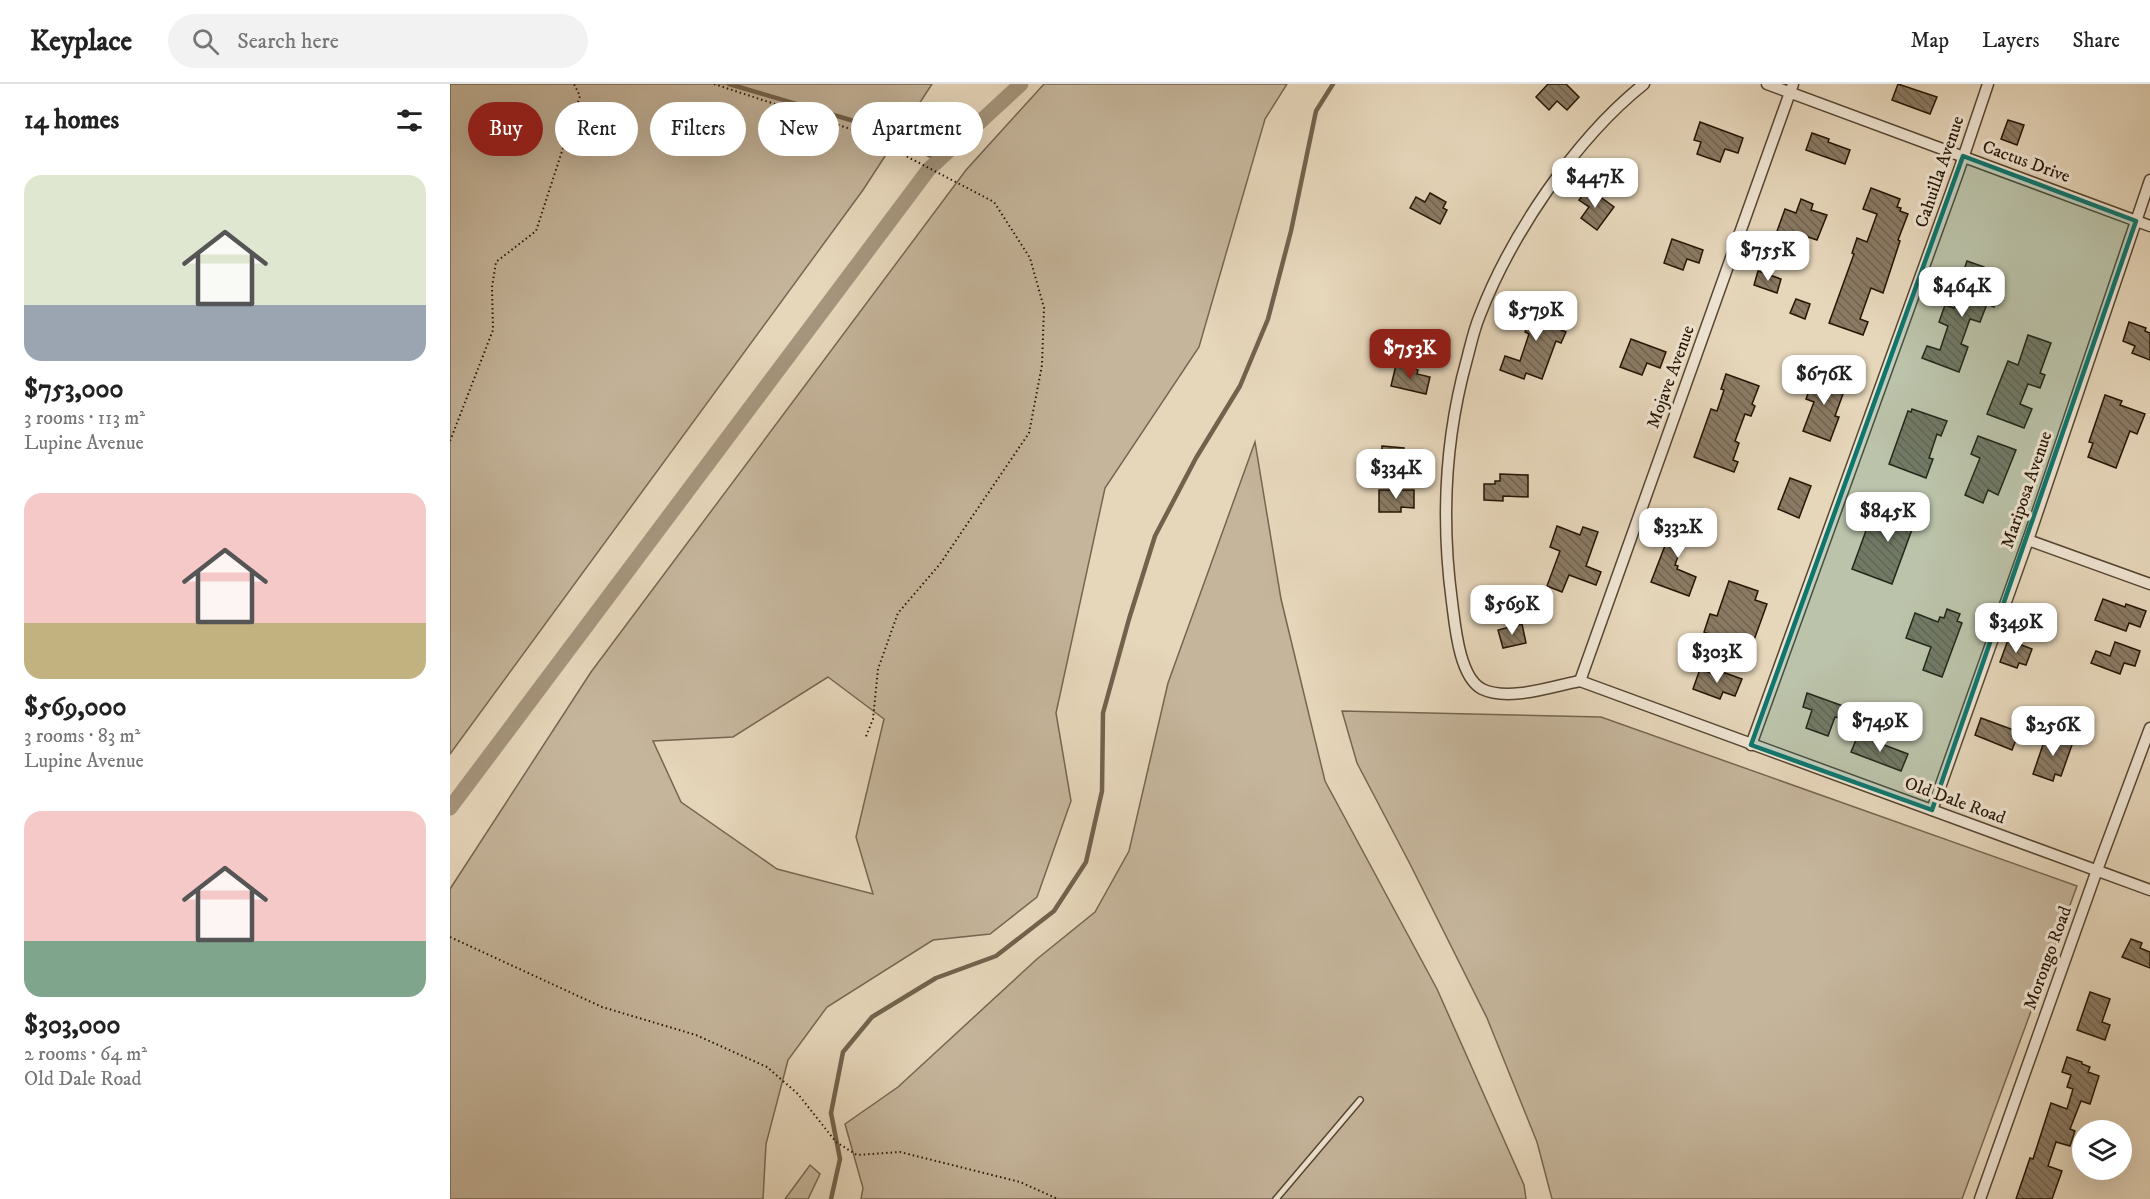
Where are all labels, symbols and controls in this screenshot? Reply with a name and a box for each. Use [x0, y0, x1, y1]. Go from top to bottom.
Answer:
search box [168, 14, 588, 68]
text: Keyplace [30, 24, 132, 59]
icon: search [189, 25, 222, 58]
text: Search here [237, 28, 339, 55]
text: Map [1910, 28, 1949, 54]
text: Layers [1982, 28, 2040, 54]
text: Share [2073, 28, 2120, 54]
chip: Buy [468, 102, 543, 156]
chip: Rent [555, 102, 638, 156]
chip: Filters [650, 102, 746, 156]
chip: New [758, 102, 839, 156]
chip: Apartment [851, 102, 983, 156]
text: 14 homes [24, 104, 119, 137]
icon: filters [393, 104, 426, 137]
street label: Cahuilla Avenue [1911, 113, 1969, 231]
street label: Cactus Drive [1979, 136, 2073, 188]
pin: $447K [1553, 158, 1637, 209]
text: $447K [1566, 165, 1624, 190]
icon: home [171, 214, 279, 322]
pin: $755K [1726, 231, 1810, 282]
text: $755K [1740, 238, 1796, 263]
pin: $464K [1920, 267, 2004, 318]
text: $464K [1933, 274, 1991, 299]
pin: $579K [1494, 291, 1578, 342]
text: $579K [1508, 298, 1564, 323]
street label: Mojave Avenue [1642, 323, 1700, 431]
pin: $753K [1368, 329, 1452, 380]
text: $753K [1384, 336, 1436, 361]
pin: $676K [1782, 355, 1866, 406]
text: $676K [1796, 362, 1852, 387]
text: $753,000 [24, 373, 123, 406]
text: 3 rooms · 113 m² [24, 406, 145, 431]
street label: Mariposa Avenue [1997, 428, 2057, 552]
text: Lupine Avenue [24, 431, 144, 456]
pin: $334K [1354, 449, 1438, 500]
text: $334K [1370, 456, 1422, 481]
pin: $845K [1846, 492, 1930, 543]
text: $845K [1860, 499, 1916, 524]
pin: $332K [1636, 508, 1720, 559]
text: $332K [1653, 515, 1703, 540]
icon: home [171, 532, 279, 640]
pin: $569K [1470, 585, 1554, 636]
text: $569K [1484, 592, 1540, 617]
pin: $349K [1974, 603, 2058, 654]
text: $349K [1989, 610, 2043, 635]
pin: $303K [1675, 633, 1759, 684]
text: $303K [1692, 640, 1742, 665]
text: $569,000 [24, 691, 127, 724]
pin: $749K [1838, 702, 1922, 753]
pin: $256K [2011, 706, 2095, 757]
text: $749K [1852, 709, 1908, 734]
text: $256K [2025, 713, 2081, 738]
text: 3 rooms · 83 m² [24, 724, 140, 749]
text: Lupine Avenue [24, 749, 144, 774]
street label: Old Dale Road [1902, 773, 2009, 829]
icon: home [171, 850, 279, 958]
street label: Morongo Road [2019, 903, 2077, 1013]
text: $303,000 [24, 1009, 121, 1042]
text: 2 rooms · 64 m² [24, 1042, 147, 1067]
text: Old Dale Road [24, 1067, 142, 1092]
map controls [2072, 1120, 2132, 1180]
button: layers [2072, 1120, 2132, 1180]

